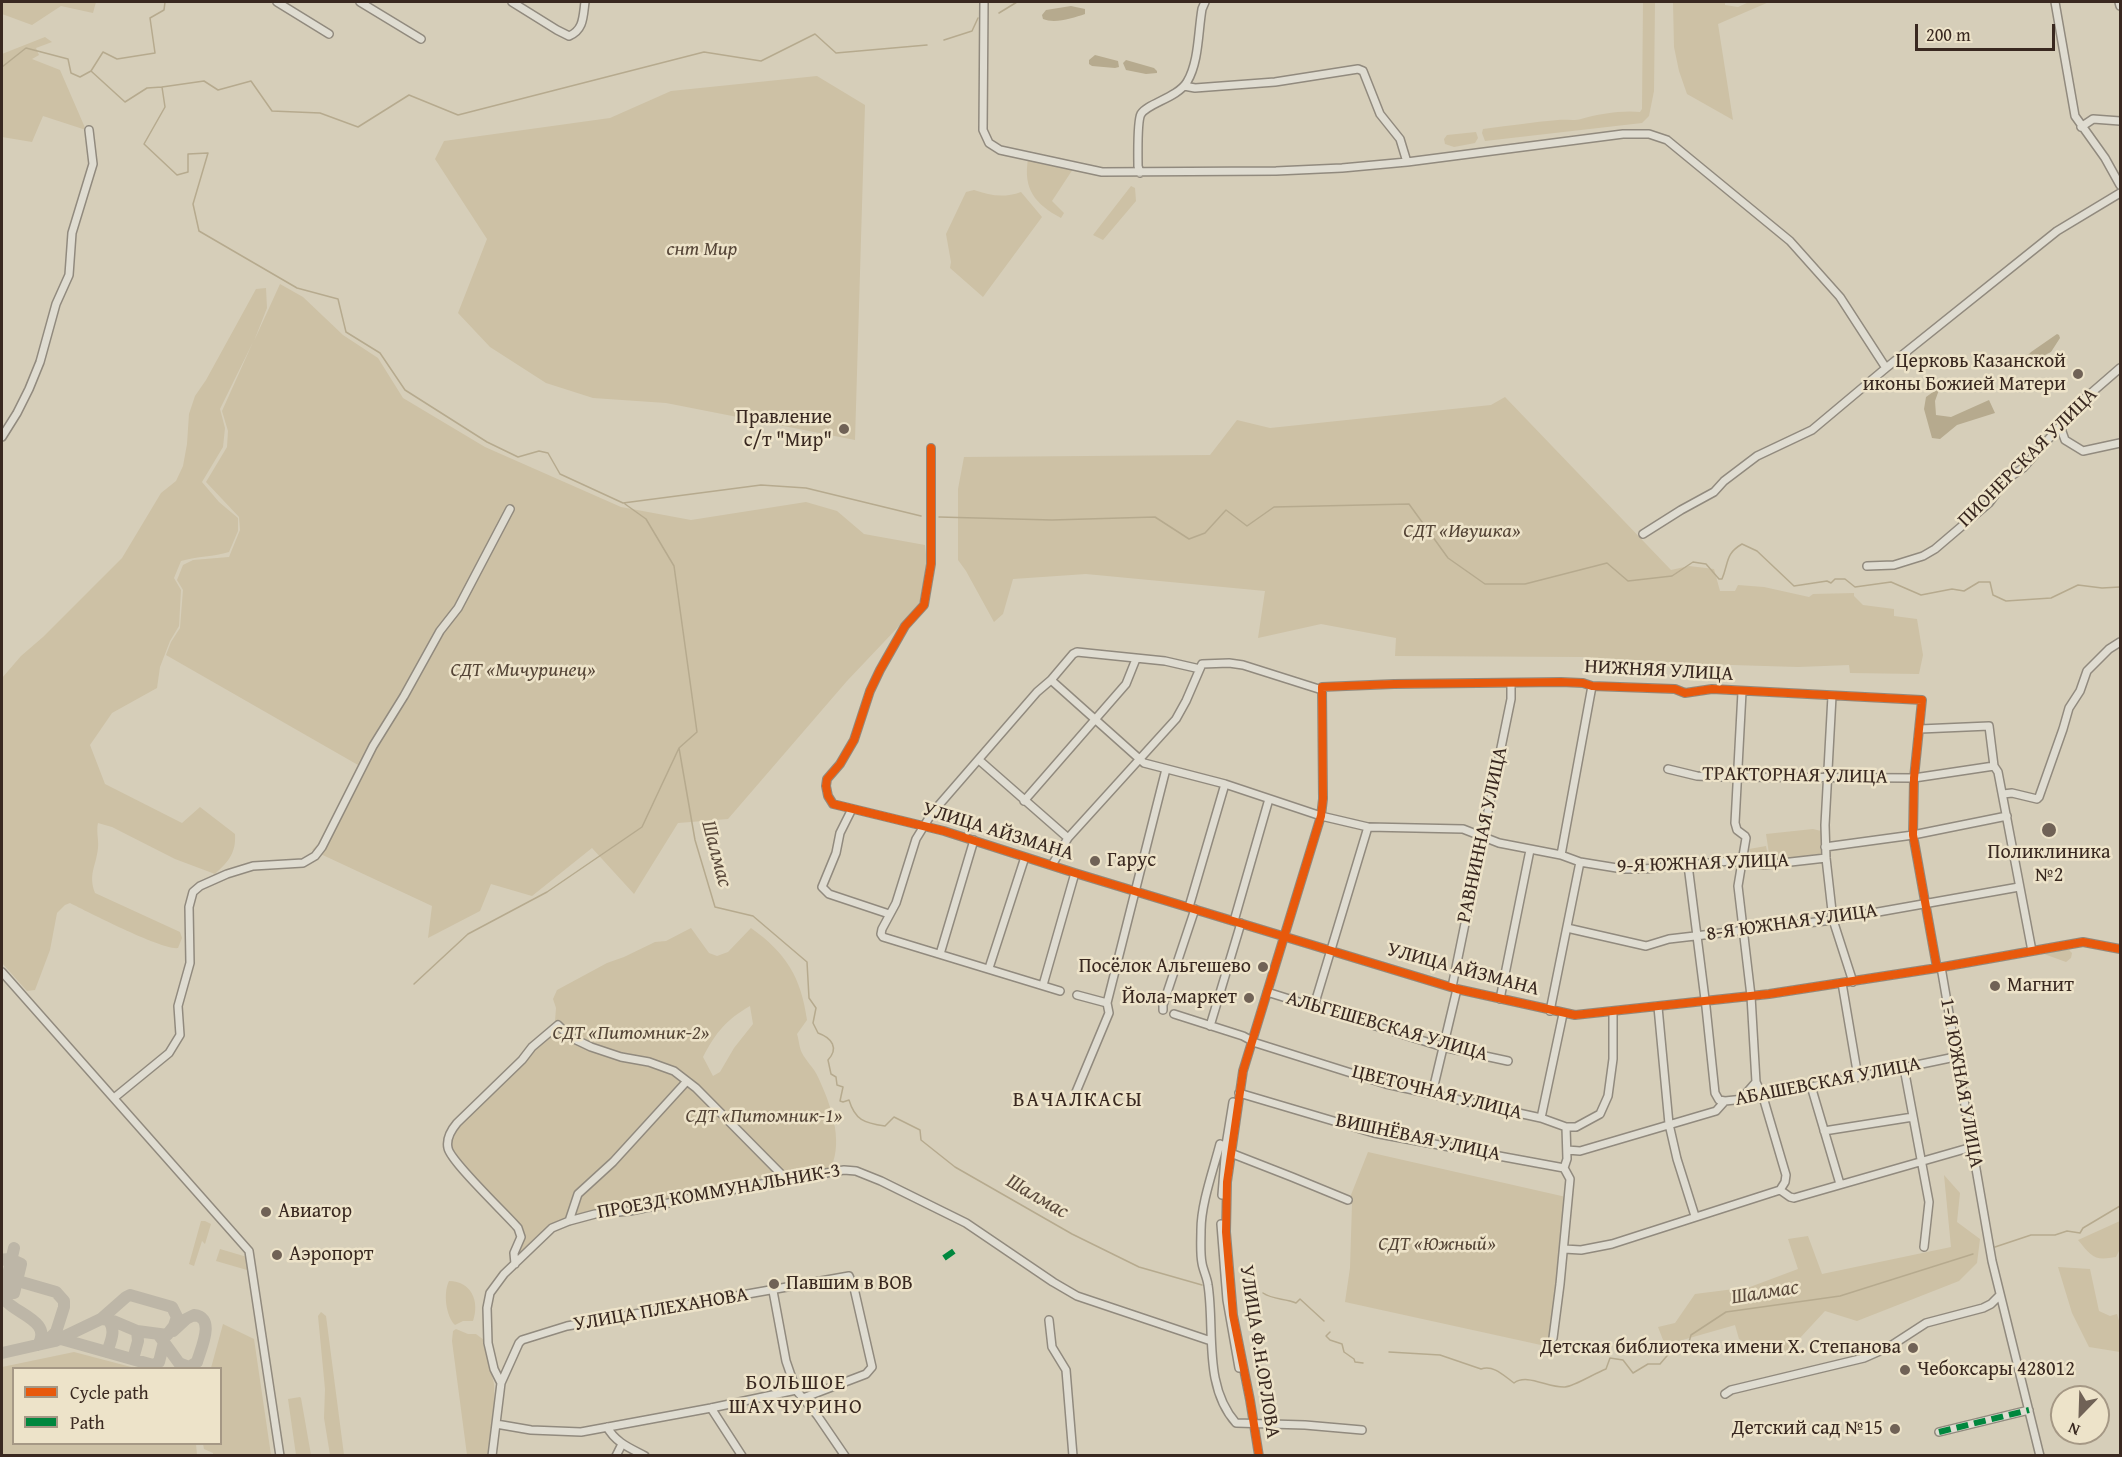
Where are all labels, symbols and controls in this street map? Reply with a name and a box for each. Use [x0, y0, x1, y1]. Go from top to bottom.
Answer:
scale bar [1918, 12, 2058, 50]
text: 200 m [1926, 21, 1971, 48]
park label: снт Мир [667, 238, 737, 262]
place label: Церковь Казанской иконы Божией Матери [1863, 350, 2066, 397]
marker: Церковь Казанской иконы Божией Матери [2071, 367, 2085, 381]
street label: ПИОНЕРСКАЯ УЛИЦА [1953, 383, 2103, 533]
place label: Правление с/т "Мир" [736, 406, 832, 453]
marker: Правление с/т "Мир" [837, 422, 851, 436]
park label: СДТ «Ивушка» [1403, 520, 1521, 544]
street label: НИЖНЯЯ УЛИЦА [1584, 655, 1734, 687]
park label: СДТ «Мичуринец» [450, 659, 596, 683]
street label: РАВНИННАЯ УЛИЦА [1453, 745, 1513, 925]
street label: ТРАКТОРНАЯ УЛИЦА [1702, 762, 1888, 790]
street label: УЛИЦА АЙЗМАНА [919, 798, 1077, 866]
water label: Шалмас [695, 818, 737, 890]
marker: Поликлиника №2 [2040, 821, 2058, 839]
place label: Поликлиника №2 [1988, 841, 2110, 888]
place label: Гарус [1107, 849, 1156, 873]
street label: 9-Я ЮЖНАЯ УЛИЦА [1616, 849, 1790, 879]
marker: Гарус [1088, 854, 1102, 868]
street label: 8-Я ЮЖНАЯ УЛИЦА [1705, 899, 1879, 947]
street label: УЛИЦА АЙЗМАНА [1384, 938, 1542, 1002]
place label: Посёлок Альгешево [1079, 955, 1251, 979]
marker: Посёлок Альгешево [1256, 960, 1270, 974]
place label: Магнит [2007, 974, 2074, 998]
marker: Магнит [1988, 979, 2002, 993]
place label: Йола-маркет [1122, 986, 1237, 1010]
street label: АЛЬГЕШЕВСКАЯ УЛИЦА [1283, 987, 1491, 1067]
marker: Йола-маркет [1242, 991, 1256, 1005]
street label: 1-Я ЮЖНАЯ УЛИЦА [1934, 996, 1988, 1170]
park label: СДТ «Питомник-2» [553, 1022, 709, 1046]
street label: АБАШЕВСКАЯ УЛИЦА [1733, 1052, 1923, 1112]
street label: ЦВЕТОЧНАЯ УЛИЦА [1349, 1060, 1525, 1126]
district label: ВАЧАЛКАСЫ [1013, 1088, 1143, 1114]
park label: СДТ «Питомник-1» [686, 1105, 842, 1129]
street label: ВИШНЁВАЯ УЛИЦА [1333, 1109, 1503, 1167]
street label: ПРОЕЗД КОММУНАЛЬНИК-3 [596, 1159, 842, 1225]
water label: Шалмас [1001, 1169, 1073, 1225]
place label: Авиатор [278, 1200, 352, 1224]
marker: Авиатор [259, 1205, 273, 1219]
park label: СДТ «Южный» [1378, 1233, 1496, 1257]
place label: Аэропорт [289, 1243, 373, 1267]
marker: Аэропорт [270, 1248, 284, 1262]
street label: УЛИЦА Ф.Н.ОРЛОВА [1233, 1264, 1285, 1440]
place label: Павшим в ВОВ [786, 1272, 913, 1296]
water label: Шалмас [1729, 1275, 1801, 1311]
marker: Павшим в ВОВ [767, 1277, 781, 1291]
street label: УЛИЦА ПЛЕХАНОВА [572, 1283, 750, 1337]
place label: Детская библиотека имени Х. Степанова [1540, 1336, 1901, 1360]
marker: Детская библиотека имени Х. Степанова [1906, 1341, 1920, 1355]
place label: Чебоксары 428012 [1917, 1358, 2075, 1382]
marker: Чебоксары 428012 [1898, 1363, 1912, 1377]
legend [12, 1367, 222, 1445]
district label: БОЛЬШОЕ ШАХЧУРИНО [729, 1371, 863, 1421]
text: Cycle path [70, 1379, 149, 1406]
north arrow [2050, 1385, 2110, 1445]
text: Path [70, 1409, 105, 1436]
place label: Детский сад №15 [1732, 1417, 1883, 1441]
text: N [2064, 1417, 2083, 1443]
marker: Детский сад №15 [1888, 1422, 1902, 1436]

